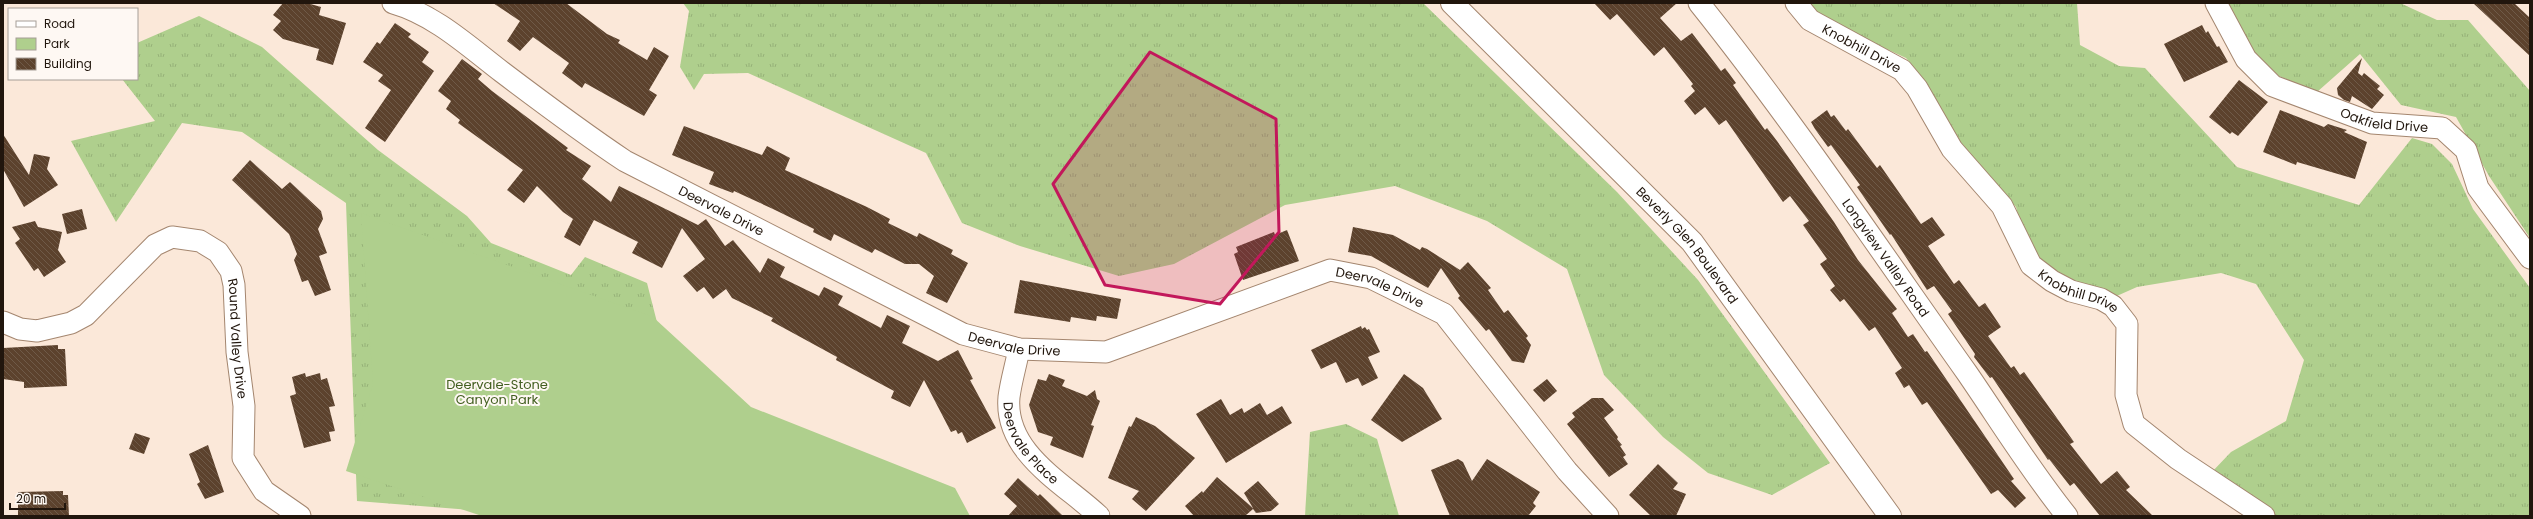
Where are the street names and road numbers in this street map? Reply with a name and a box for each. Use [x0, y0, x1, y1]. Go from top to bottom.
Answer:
street label: Knobhill Drive [1819, 19, 1905, 77]
street label: Oakfield Drive [2338, 103, 2429, 136]
street label: Deervale Drive [675, 181, 767, 240]
street label: Beverly Glen Boulevard [1632, 182, 1743, 307]
street label: Longview Valley Road [1838, 195, 1934, 321]
street label: Deervale Drive [1334, 262, 1427, 312]
street label: Knobhill Drive [2034, 264, 2124, 316]
street label: Round Valley Drive [223, 277, 252, 400]
street label: Deervale Drive [966, 326, 1061, 360]
street label: Deervale Place [999, 401, 1063, 489]

